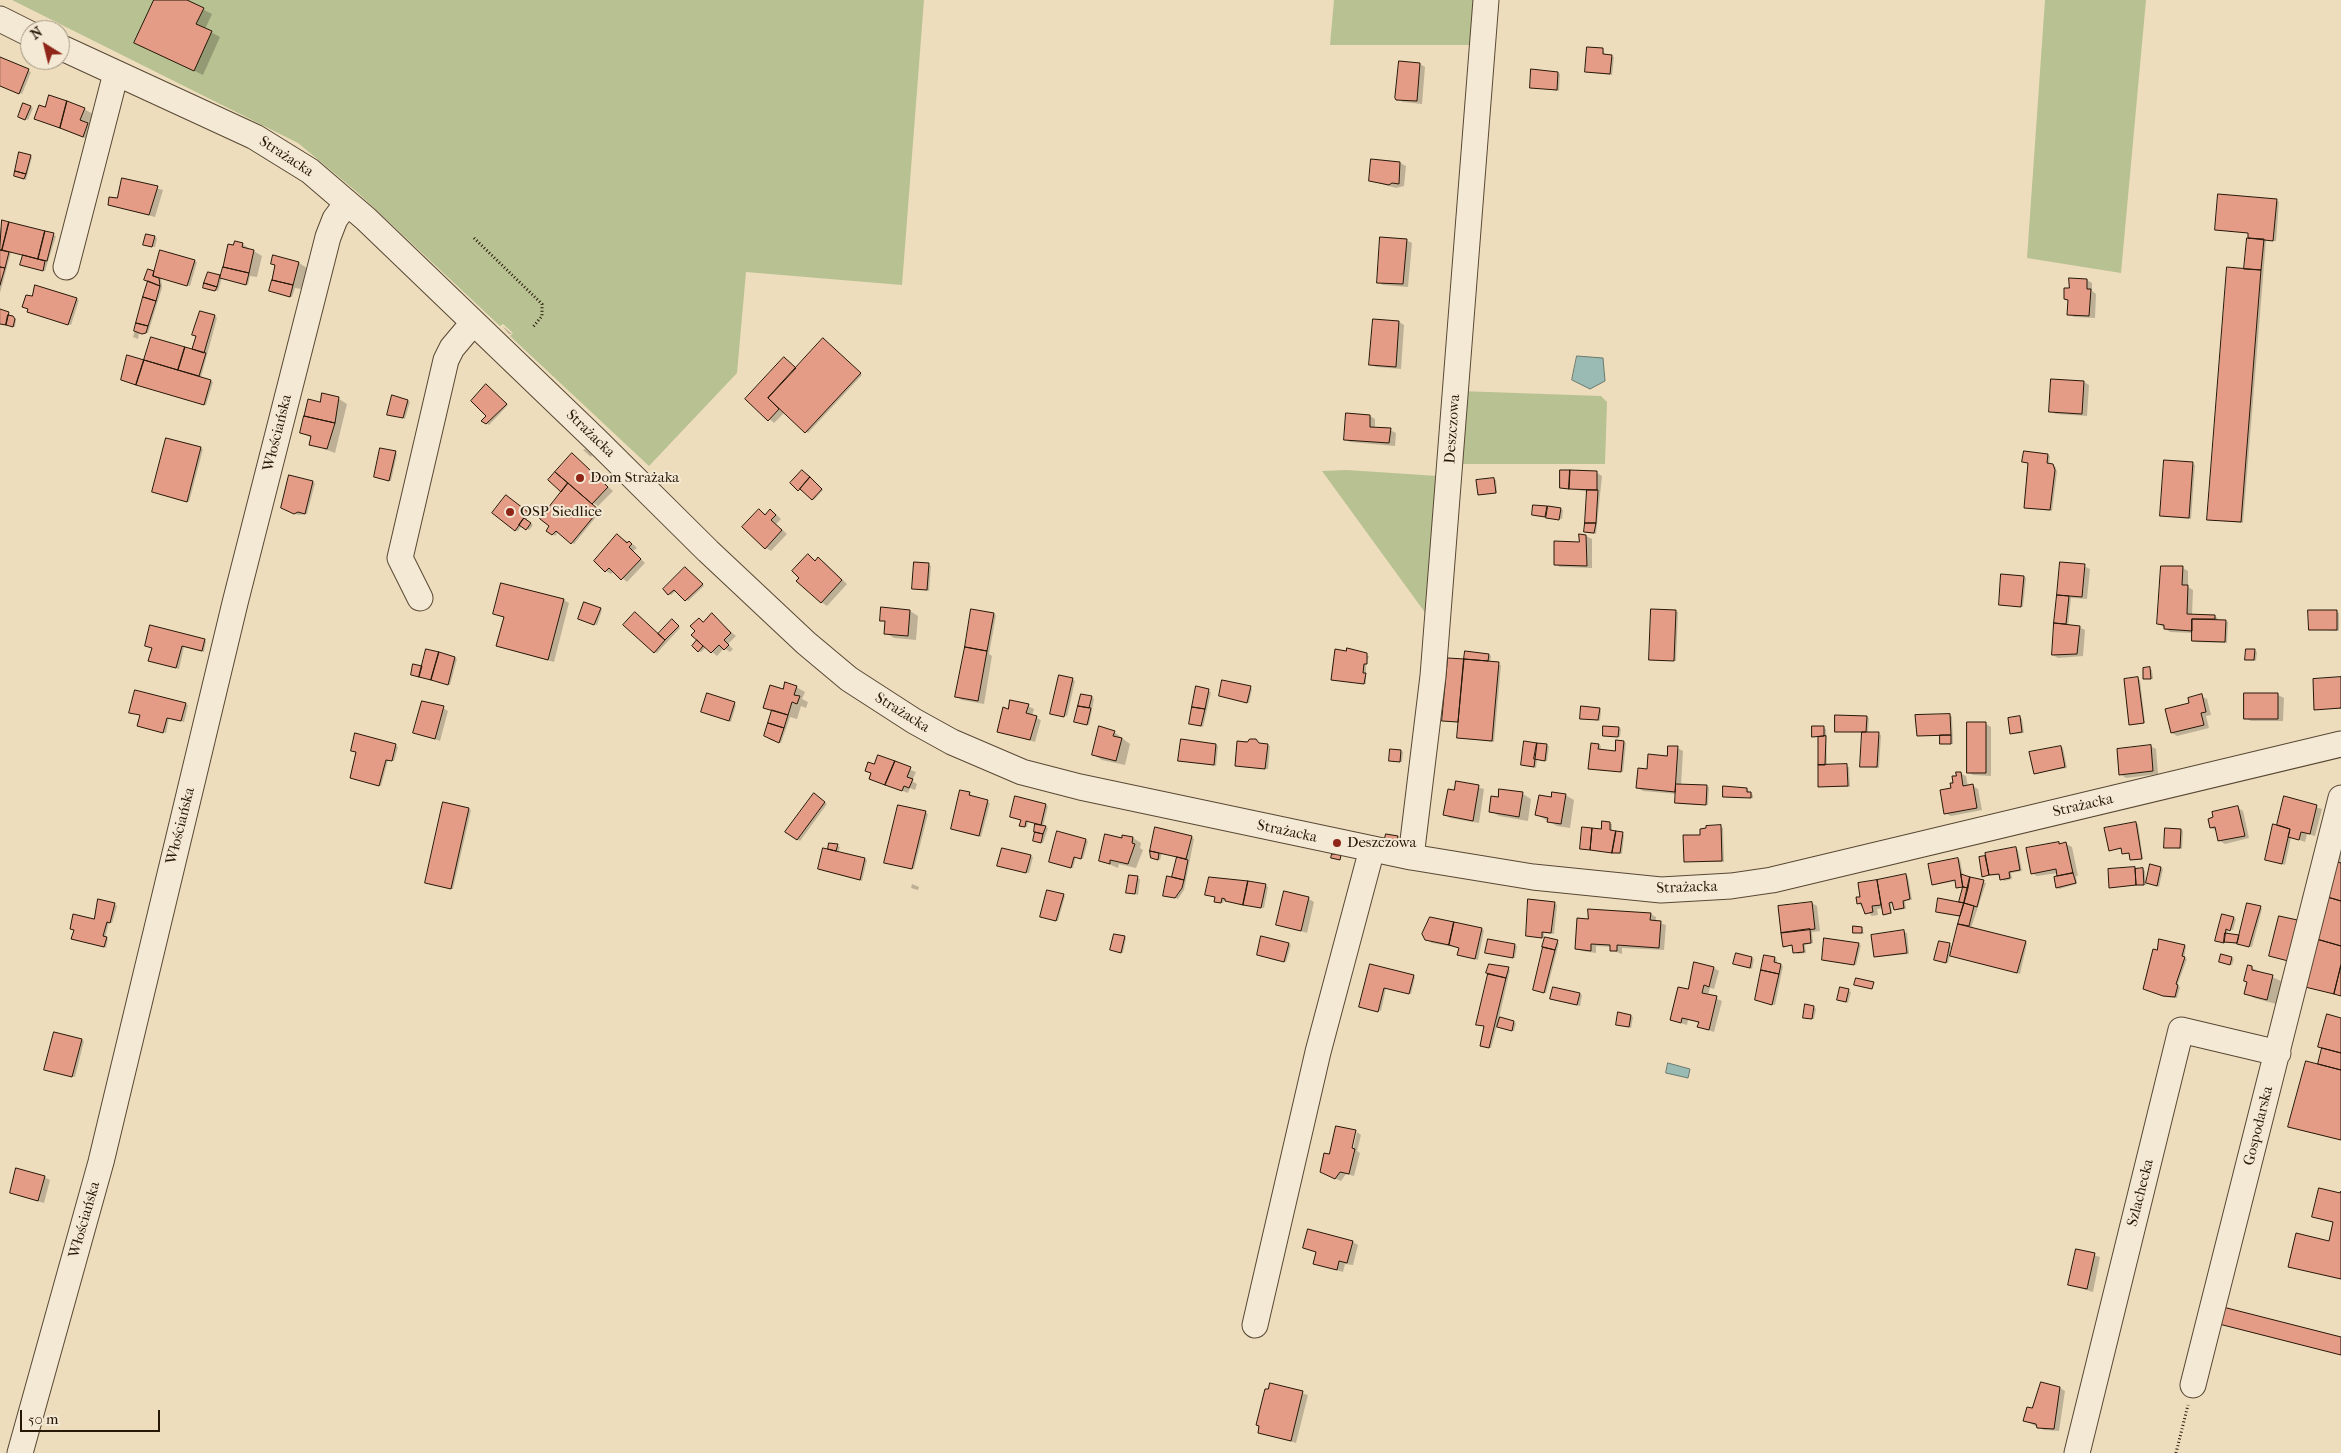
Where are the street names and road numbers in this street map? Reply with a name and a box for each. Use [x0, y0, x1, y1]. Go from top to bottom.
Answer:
street label: Strażacka [255, 133, 317, 181]
street label: Włościańska [260, 393, 296, 473]
street label: Deszczowa [1442, 394, 1464, 464]
street label: Strażacka [562, 406, 618, 462]
street label: Strażacka [871, 689, 933, 737]
street label: Włościańska [163, 786, 199, 866]
street label: Strażacka [2051, 790, 2115, 822]
street label: Strażacka [1255, 817, 1319, 847]
street label: Strażacka [1656, 878, 1718, 898]
street label: Gospodarska [2240, 1084, 2278, 1168]
street label: Szlachecka [2124, 1157, 2158, 1229]
street label: Włościańska [65, 1180, 105, 1260]

